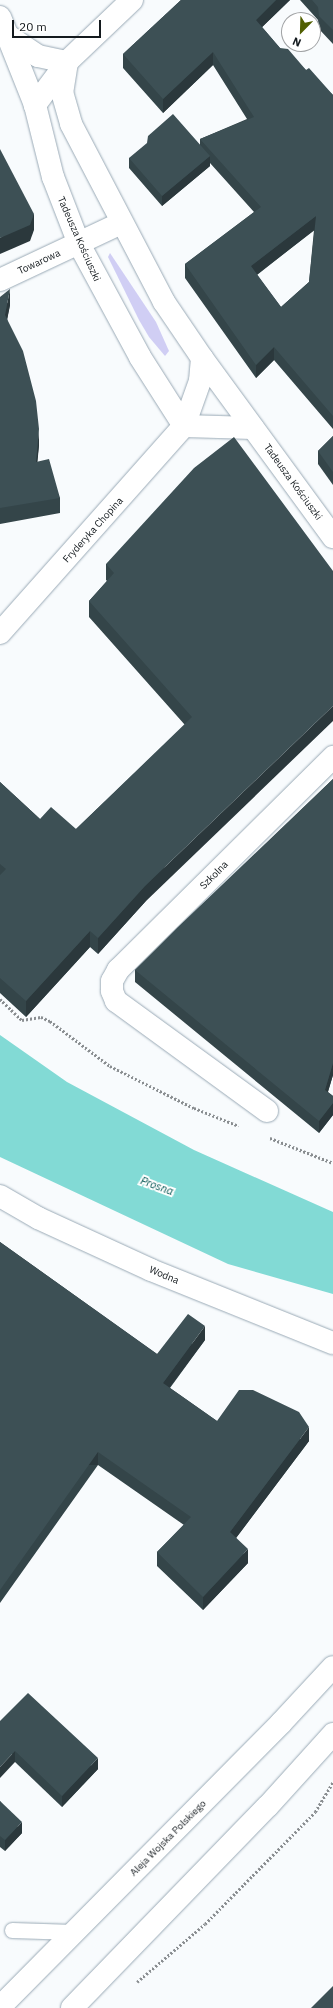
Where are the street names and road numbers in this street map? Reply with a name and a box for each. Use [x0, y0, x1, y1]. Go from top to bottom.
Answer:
street label: Tadeusza Kościuszki [55, 195, 103, 283]
street label: Towarowa [16, 247, 62, 277]
street label: Tadeusza Kościuszki [261, 442, 325, 522]
street label: Fryderyka Chopina [60, 495, 126, 565]
street label: Szkolna [197, 858, 231, 892]
street label: Wodna [147, 1263, 181, 1287]
street label: Aleja Wojska Polskiego [127, 1797, 209, 1879]

